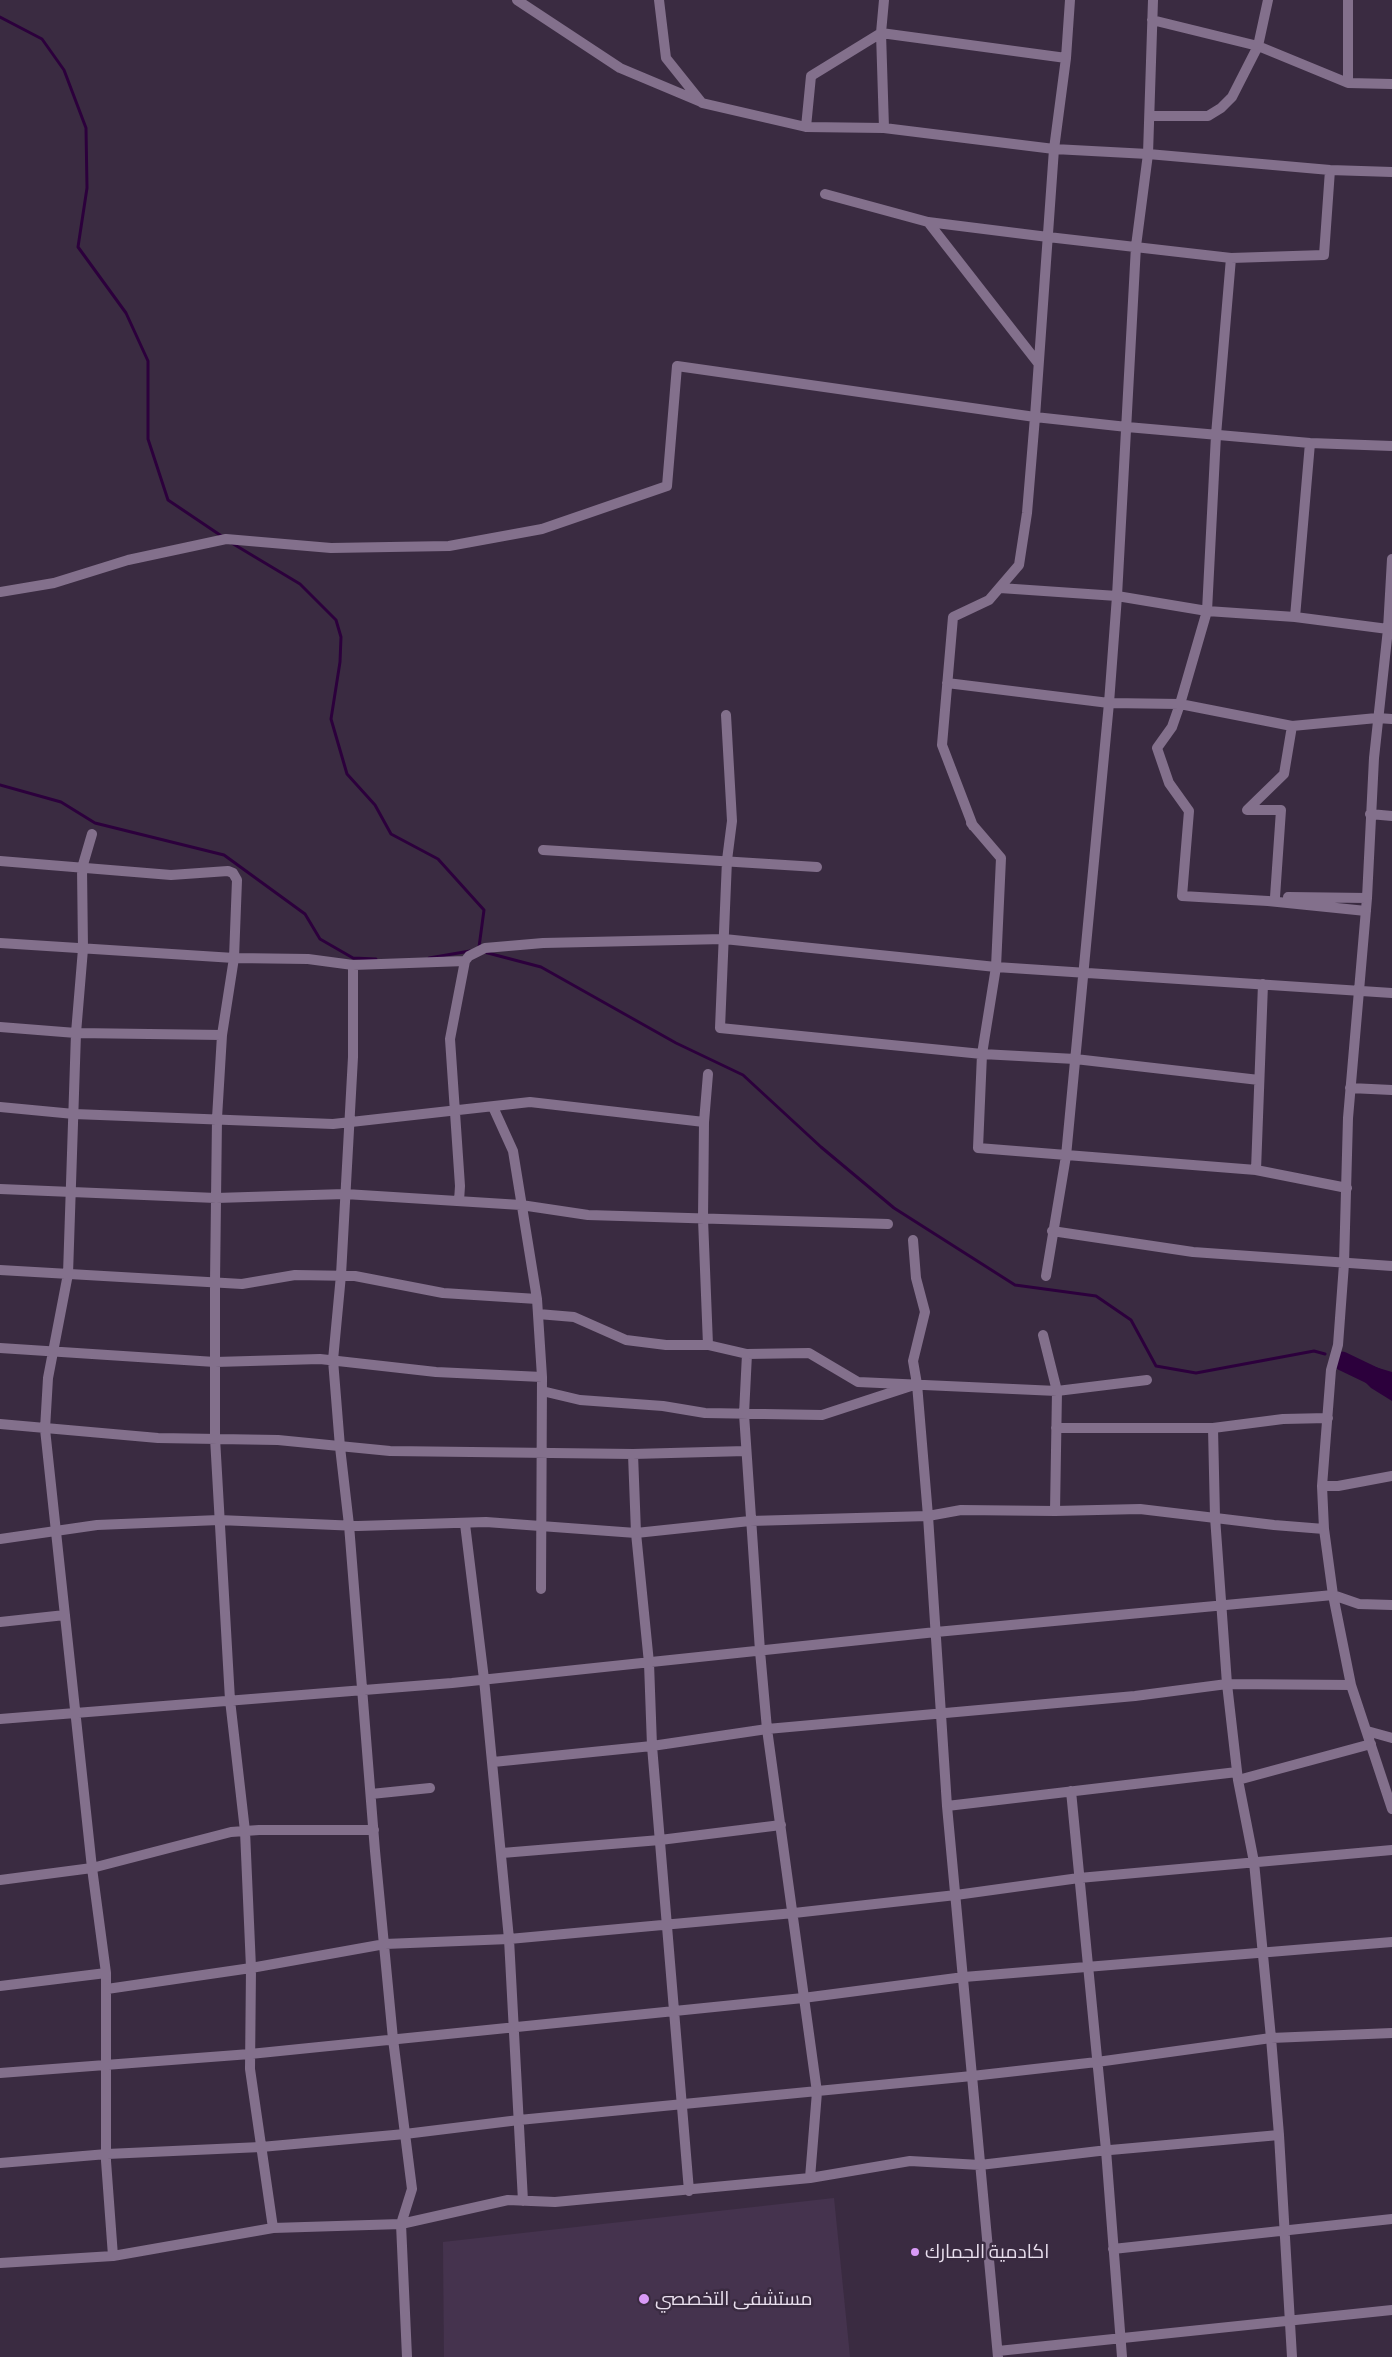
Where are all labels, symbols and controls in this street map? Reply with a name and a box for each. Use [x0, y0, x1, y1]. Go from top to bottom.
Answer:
place label: اكادمية الجمارك [925, 2241, 1049, 2263]
marker: اكادمية الجمارك [909, 2246, 921, 2258]
place label: مستشفى التخصصي [655, 2288, 812, 2310]
marker: مستشفى التخصصي [637, 2292, 651, 2306]

